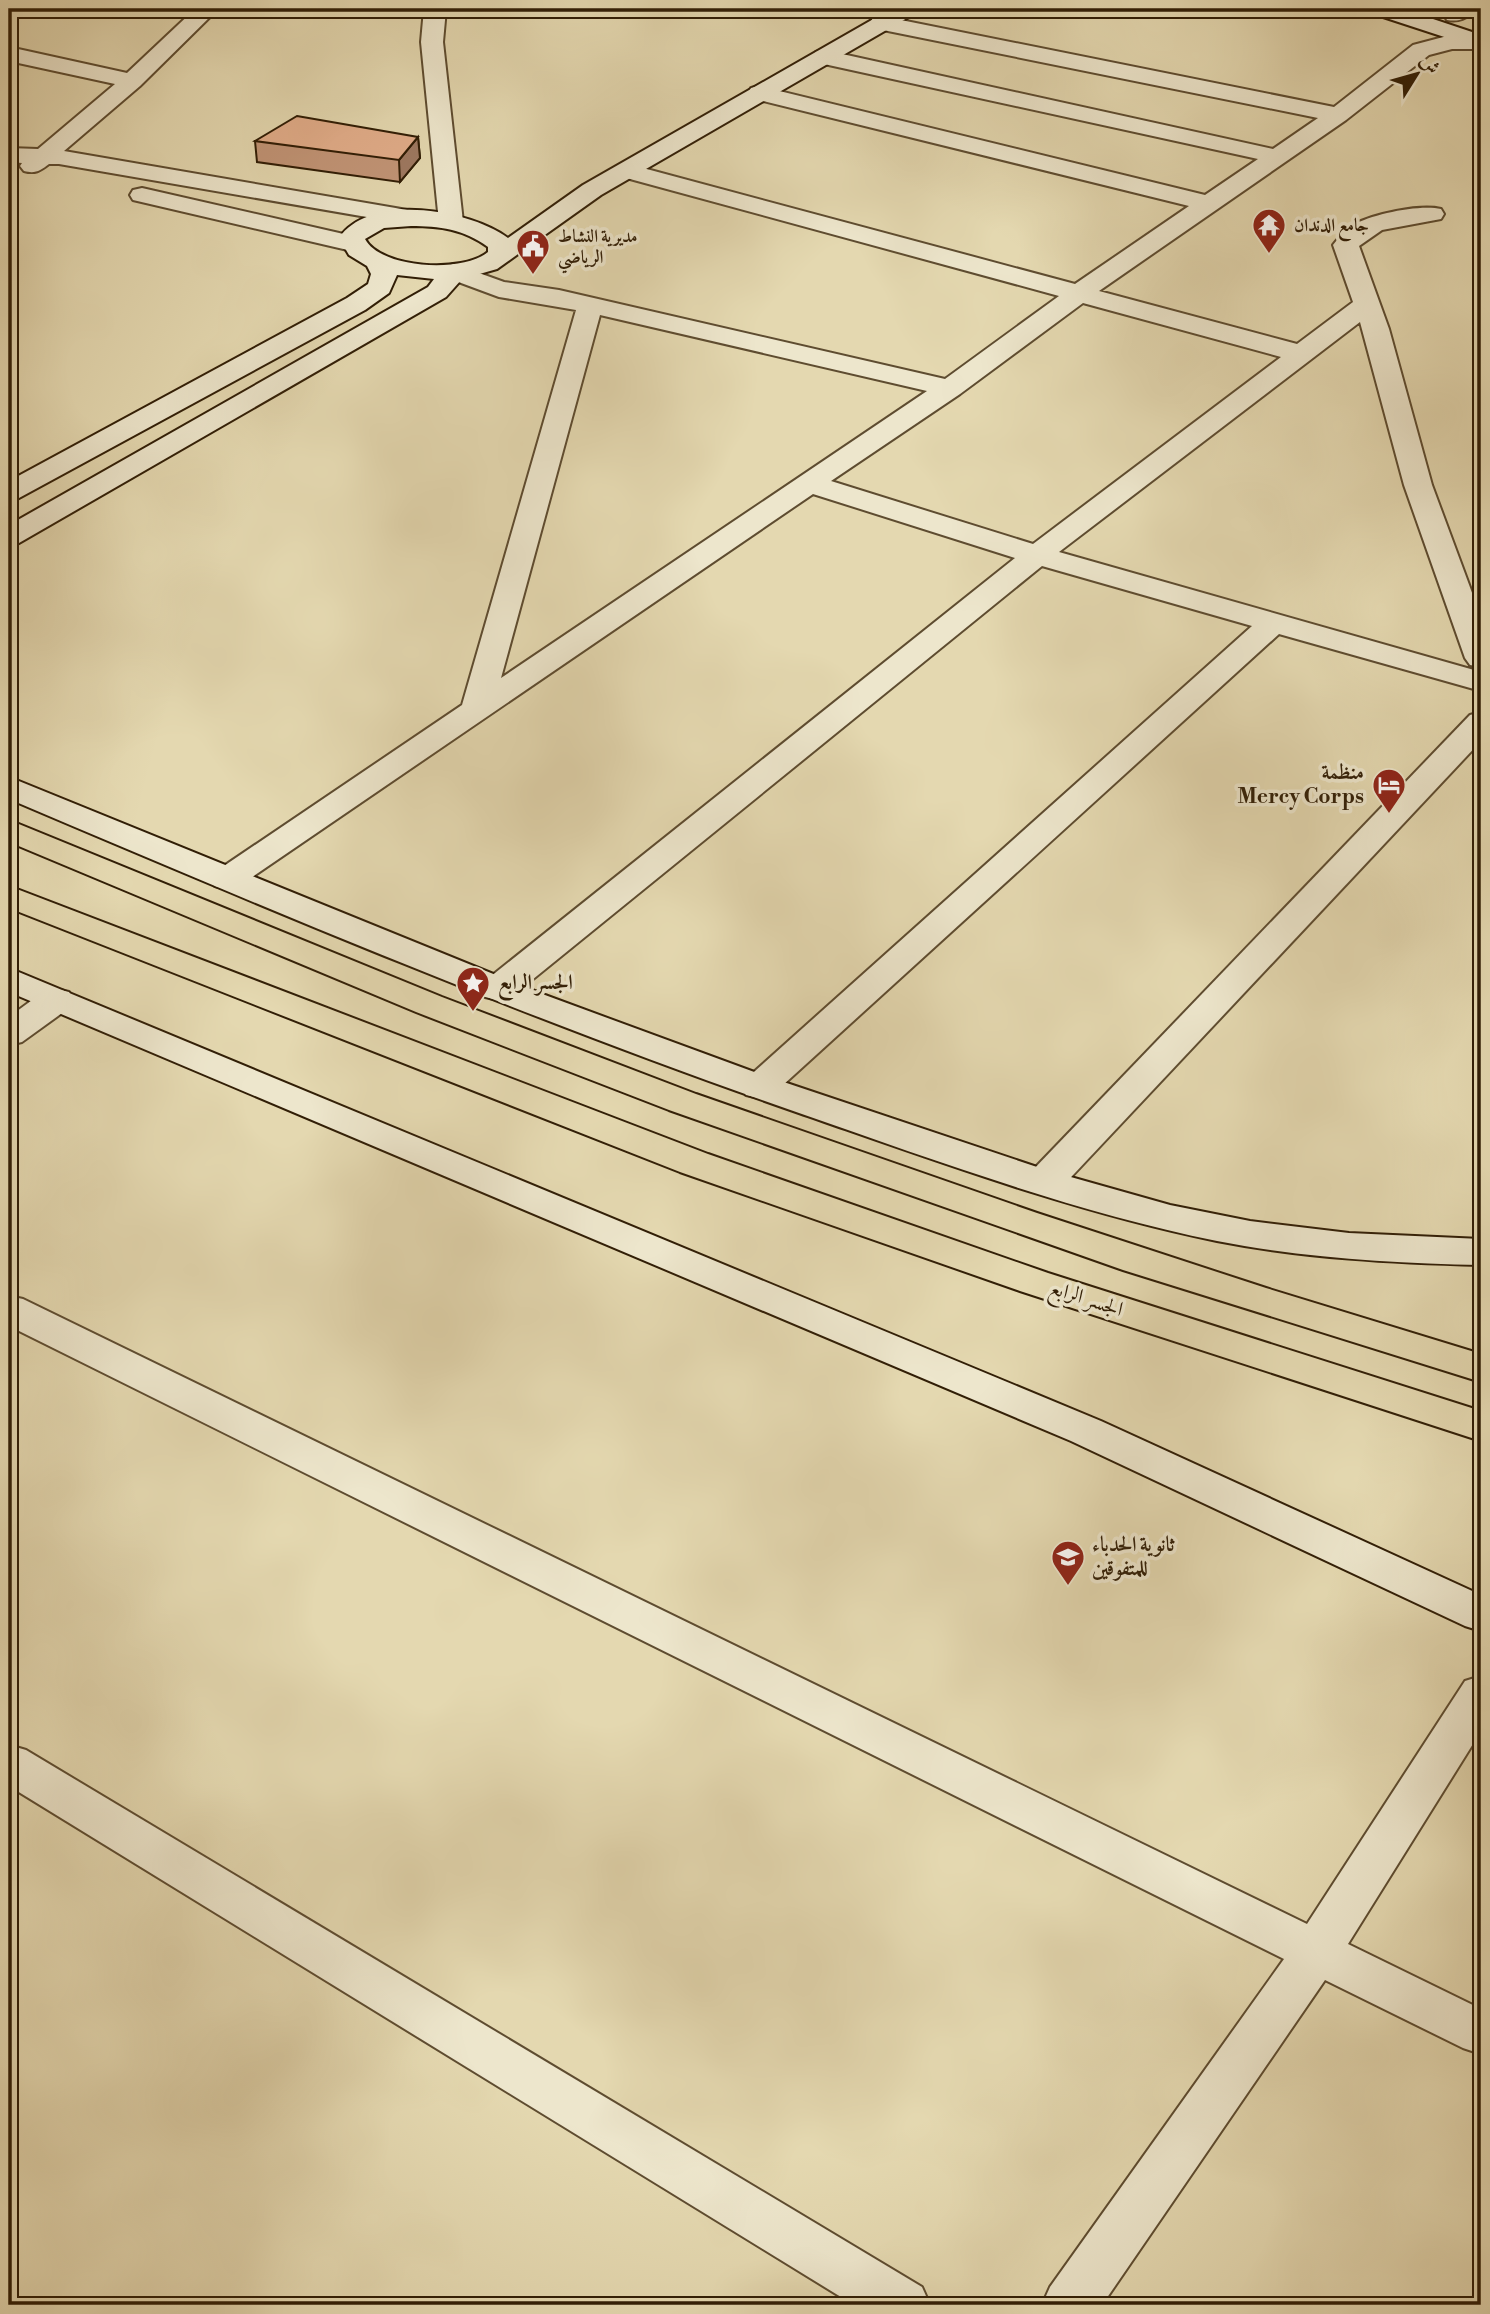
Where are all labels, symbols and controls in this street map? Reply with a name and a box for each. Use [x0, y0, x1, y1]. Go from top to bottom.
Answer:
north arrow [1382, 38, 1452, 108]
text: ش [1415, 50, 1445, 79]
temple icon: جامع الدندان [1250, 206, 1288, 255]
place label: جامع الدندان [1294, 214, 1369, 242]
place label: مديرية النشاط الرياضي [558, 225, 638, 274]
public building icon: مديرية النشاط الرياضي [514, 227, 552, 276]
place label: منظمة Mercy Corps [1237, 760, 1364, 810]
hotel icon: منظمة Mercy Corps [1370, 766, 1408, 815]
place icon: الجسر الرابع [454, 964, 492, 1013]
place label: الجسر الرابع [498, 970, 573, 1001]
street label: الجسر الرابع [1044, 1275, 1126, 1328]
place label: ثانوية الحدباء للمتفوقين [1092, 1532, 1175, 1582]
school or university icon: ثانوية الحدباء للمتفوقين [1049, 1538, 1087, 1587]

